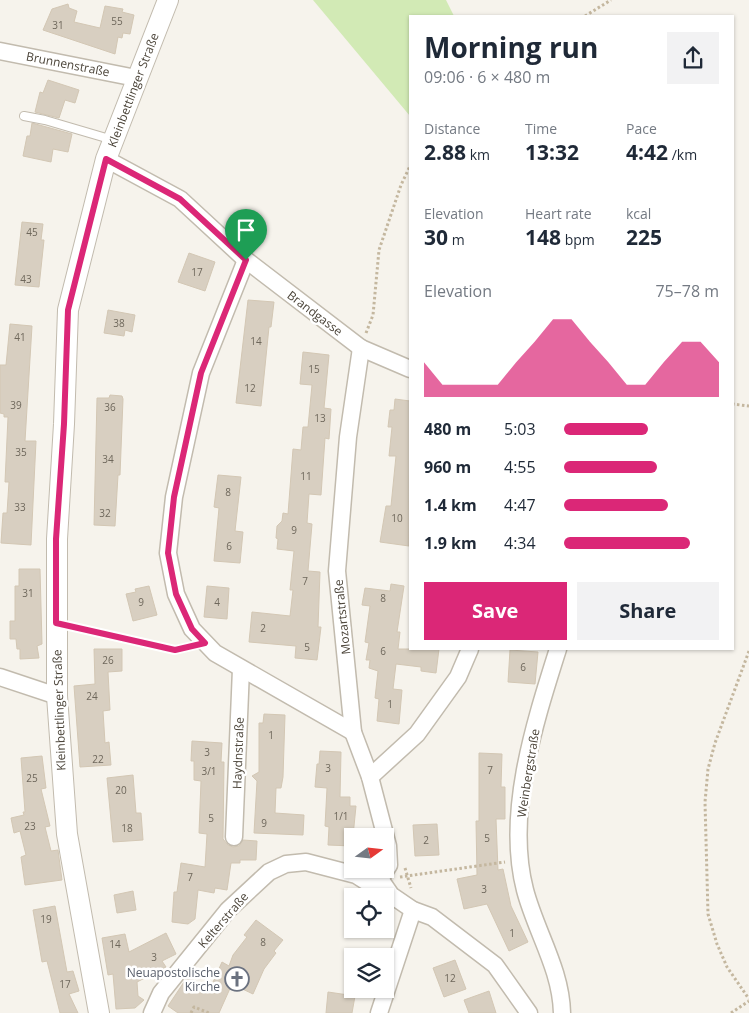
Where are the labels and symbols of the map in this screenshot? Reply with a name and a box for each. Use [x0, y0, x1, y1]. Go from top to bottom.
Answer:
house number: 55 [111, 14, 123, 28]
house number: 31 [52, 18, 64, 32]
street label: Kleinbettlinger Straße [103, 30, 163, 150]
street label: Brunnenstraße [25, 48, 111, 80]
pin [225, 209, 267, 260]
house number: 45 [26, 225, 38, 239]
house number: 17 [191, 265, 203, 279]
house number: 43 [20, 272, 32, 286]
street label: Brandgasse [284, 287, 346, 340]
house number: 38 [113, 316, 125, 330]
house number: 41 [14, 330, 26, 344]
house number: 14 [250, 334, 262, 348]
house number: 15 [308, 362, 320, 376]
house number: 12 [244, 381, 256, 395]
house number: 39 [10, 398, 22, 412]
house number: 36 [104, 400, 116, 414]
house number: 13 [314, 411, 326, 425]
house number: 35 [15, 445, 27, 459]
house number: 34 [102, 452, 114, 466]
house number: 11 [300, 469, 312, 483]
house number: 8 [225, 485, 231, 499]
house number: 33 [14, 500, 26, 514]
house number: 32 [99, 506, 111, 520]
house number: 10 [391, 511, 403, 525]
house number: 9 [291, 523, 297, 537]
house number: 6 [226, 539, 232, 553]
house number: 7 [302, 574, 308, 588]
street label: Mozartstraße [330, 578, 354, 655]
house number: 31 [22, 586, 34, 600]
house number: 8 [380, 591, 386, 605]
house number: 9 [138, 595, 144, 609]
house number: 4 [214, 595, 220, 609]
house number: 2 [260, 621, 266, 635]
house number: 5 [304, 640, 310, 654]
house number: 6 [380, 644, 386, 658]
street label: Kleinbettlinger Straße [48, 649, 70, 771]
house number: 26 [102, 653, 114, 667]
house number: 6 [520, 660, 526, 674]
house number: 24 [86, 689, 98, 703]
house number: 1 [387, 697, 393, 711]
street label: Haydnstraße [228, 716, 248, 789]
street label: Weinbergstraße [513, 727, 543, 819]
house number: 1 [268, 728, 274, 742]
house number: 3 [204, 745, 210, 759]
house number: 22 [92, 752, 104, 766]
house number: 3 [325, 761, 331, 775]
house number: 7 [487, 763, 493, 777]
house number: 3/1 [201, 764, 217, 778]
house number: 25 [26, 771, 38, 785]
house number: 20 [115, 783, 127, 797]
house number: 1/1 [333, 809, 349, 823]
house number: 5 [208, 811, 214, 825]
house number: 9 [261, 816, 267, 830]
house number: 23 [24, 819, 36, 833]
house number: 18 [121, 821, 133, 835]
north arrow [344, 828, 394, 878]
house number: 5 [484, 831, 490, 845]
house number: 2 [423, 833, 429, 847]
house number: 7 [187, 870, 193, 884]
house number: 3 [481, 882, 487, 896]
street label: Kelterstraße [194, 888, 252, 952]
house number: 19 [40, 912, 52, 926]
house number: 1 [509, 926, 515, 940]
house number: 8 [260, 935, 266, 949]
house number: 14 [109, 937, 121, 951]
house number: 3 [151, 950, 157, 964]
place label: Neuapostolische Kirche [127, 964, 220, 995]
church icon: Neuapostolische Kirche [224, 966, 250, 992]
house number: 12 [444, 971, 456, 985]
house number: 17 [59, 977, 71, 991]

